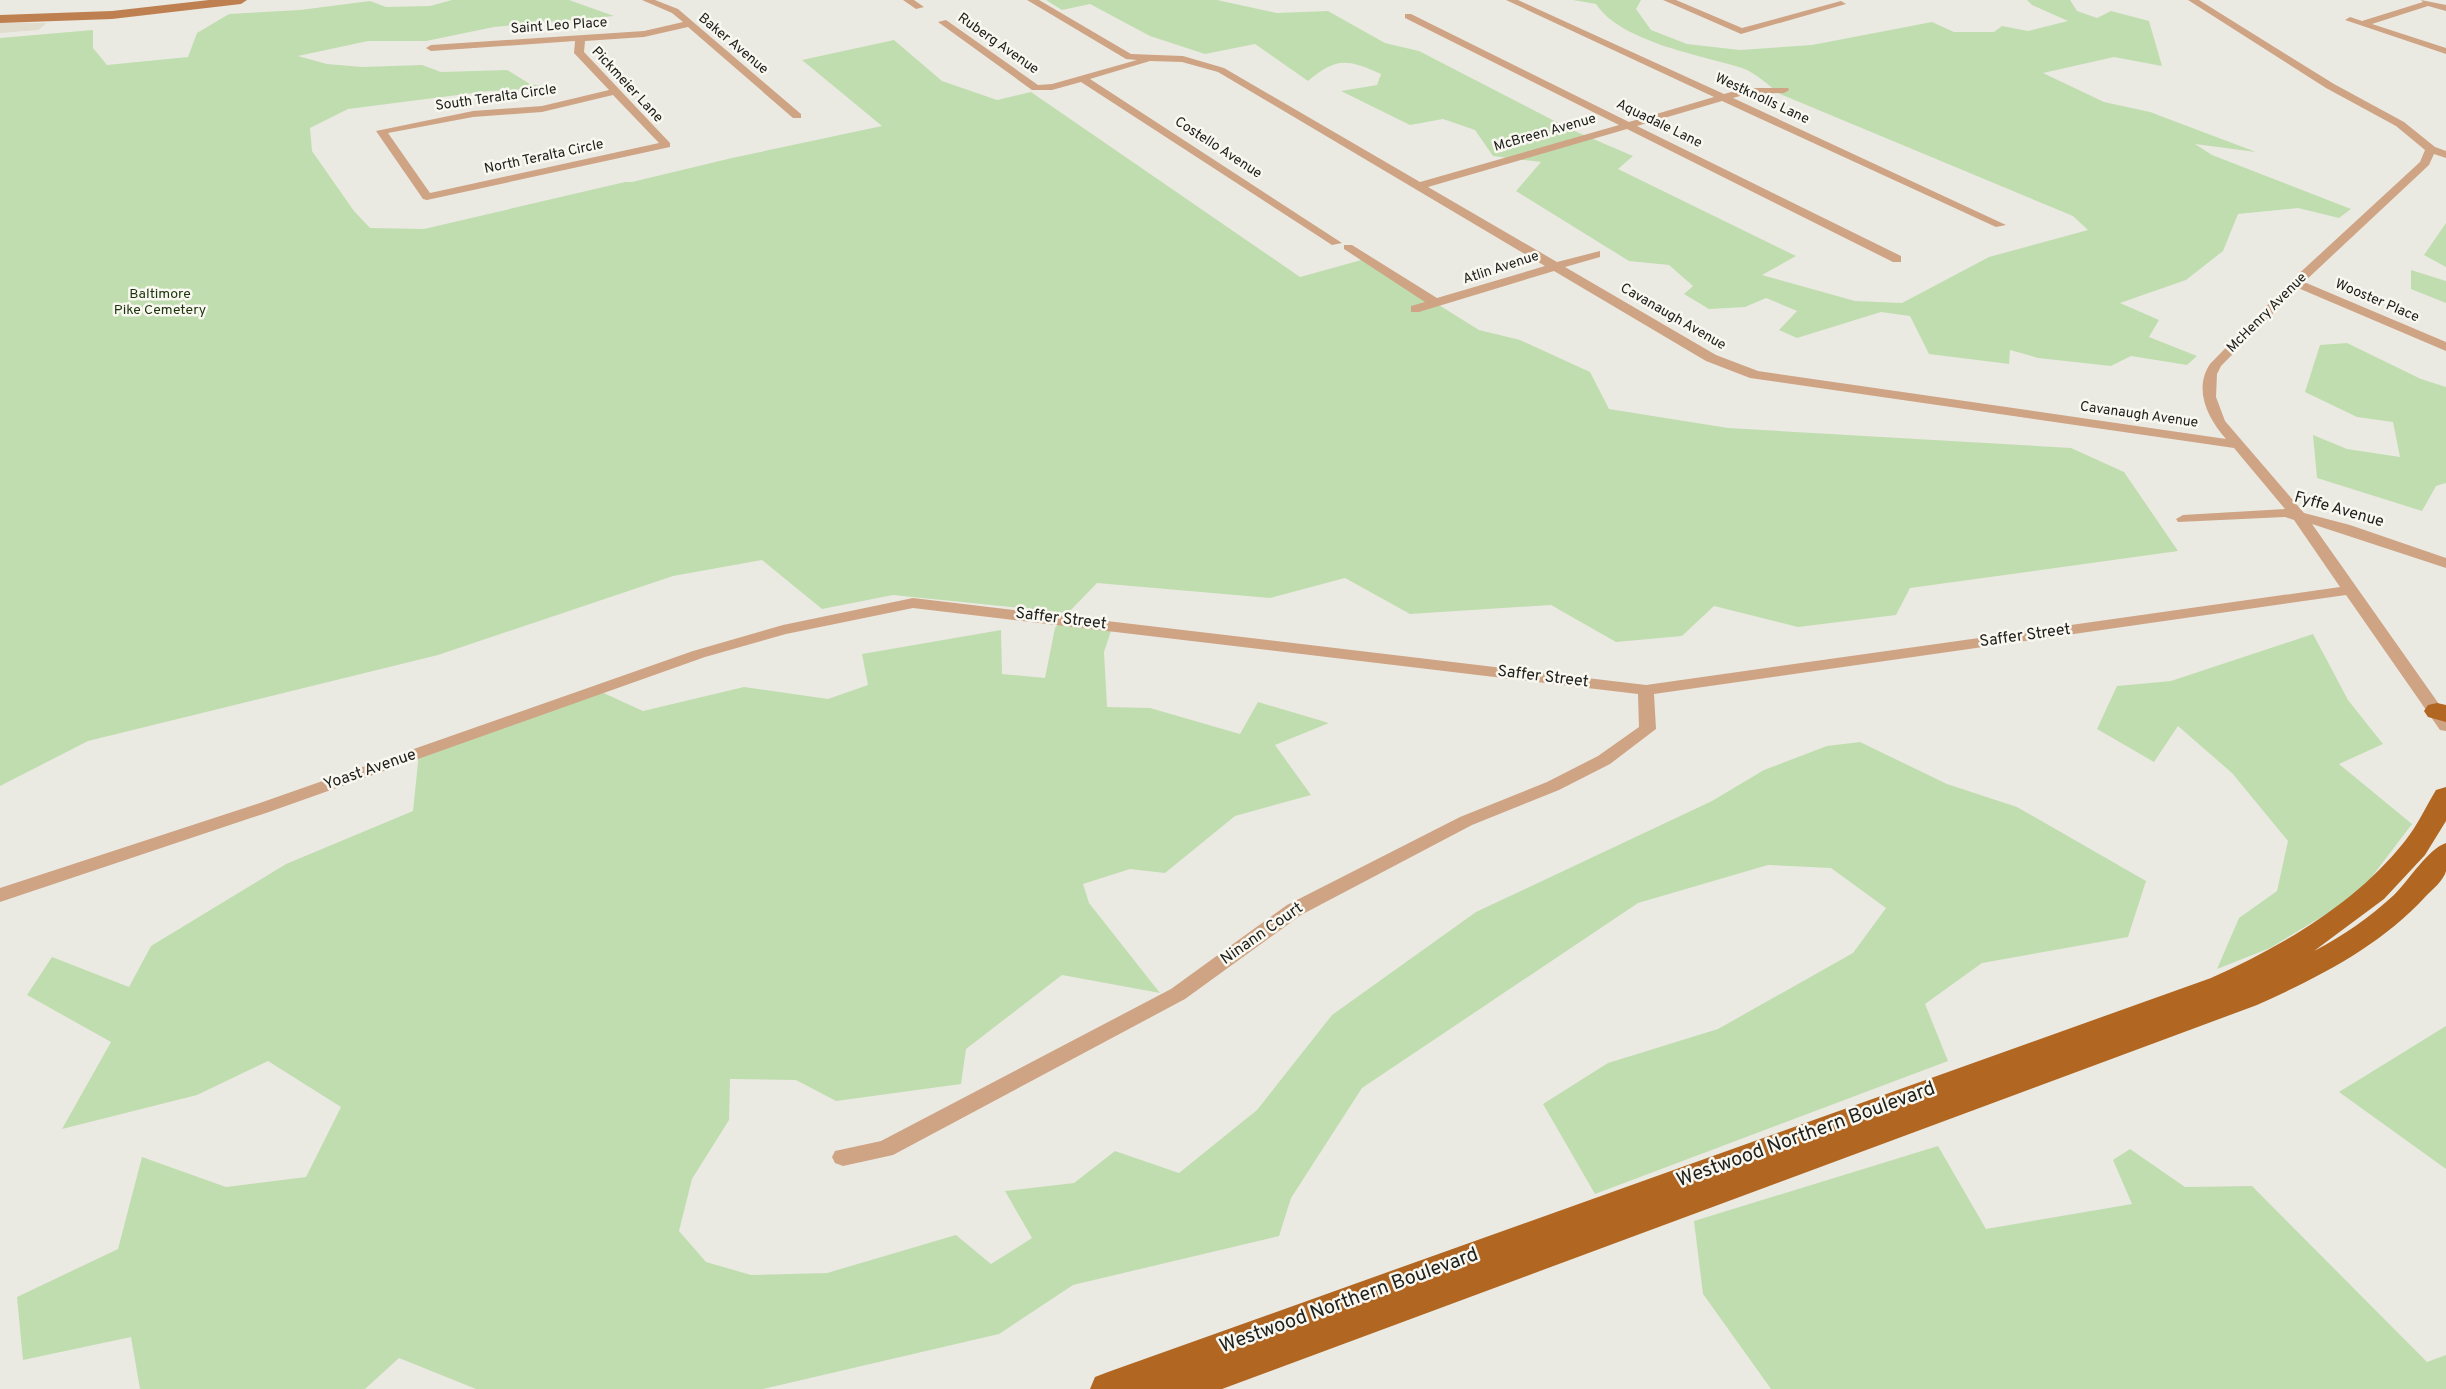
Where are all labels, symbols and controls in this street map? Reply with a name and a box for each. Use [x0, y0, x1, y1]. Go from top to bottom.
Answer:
street label: Baker Avenue [694, 10, 772, 78]
street label: Ruberg Avenue [954, 10, 1042, 78]
street label: Saint Leo Place [510, 14, 608, 38]
street label: Pickmeier Lane [588, 44, 666, 126]
street label: Westknolls Lane [1712, 70, 1812, 128]
street label: South Teralta Circle [434, 81, 558, 115]
street label: Aquadale Lane [1613, 96, 1705, 152]
street label: McBreen Avenue [1492, 110, 1598, 156]
street label: Costello Avenue [1171, 113, 1265, 183]
street label: North Teralta Circle [483, 136, 605, 178]
street label: Atlin Avenue [1461, 248, 1541, 288]
street label: McHenry Avenue [2223, 269, 2311, 357]
street label: Wooster Place [2332, 276, 2422, 326]
street label: Cavanaugh Avenue [1617, 280, 1729, 354]
park label: Baltimore Pike Cemetery [114, 286, 206, 319]
street label: Cavanaugh Avenue [2079, 398, 2199, 432]
street label: Fyffe Avenue [2292, 488, 2386, 532]
street label: Saffer Street [1014, 603, 1108, 635]
street label: Saffer Street [1978, 620, 2072, 652]
street label: Saffer Street [1496, 661, 1590, 693]
street label: Yoast Avenue [321, 745, 419, 795]
street label: Ninann Court [1217, 898, 1307, 970]
street label: Westwood Northern Boulevard [1673, 1076, 1939, 1194]
street label: Westwood Northern Boulevard [1216, 1242, 1482, 1360]

